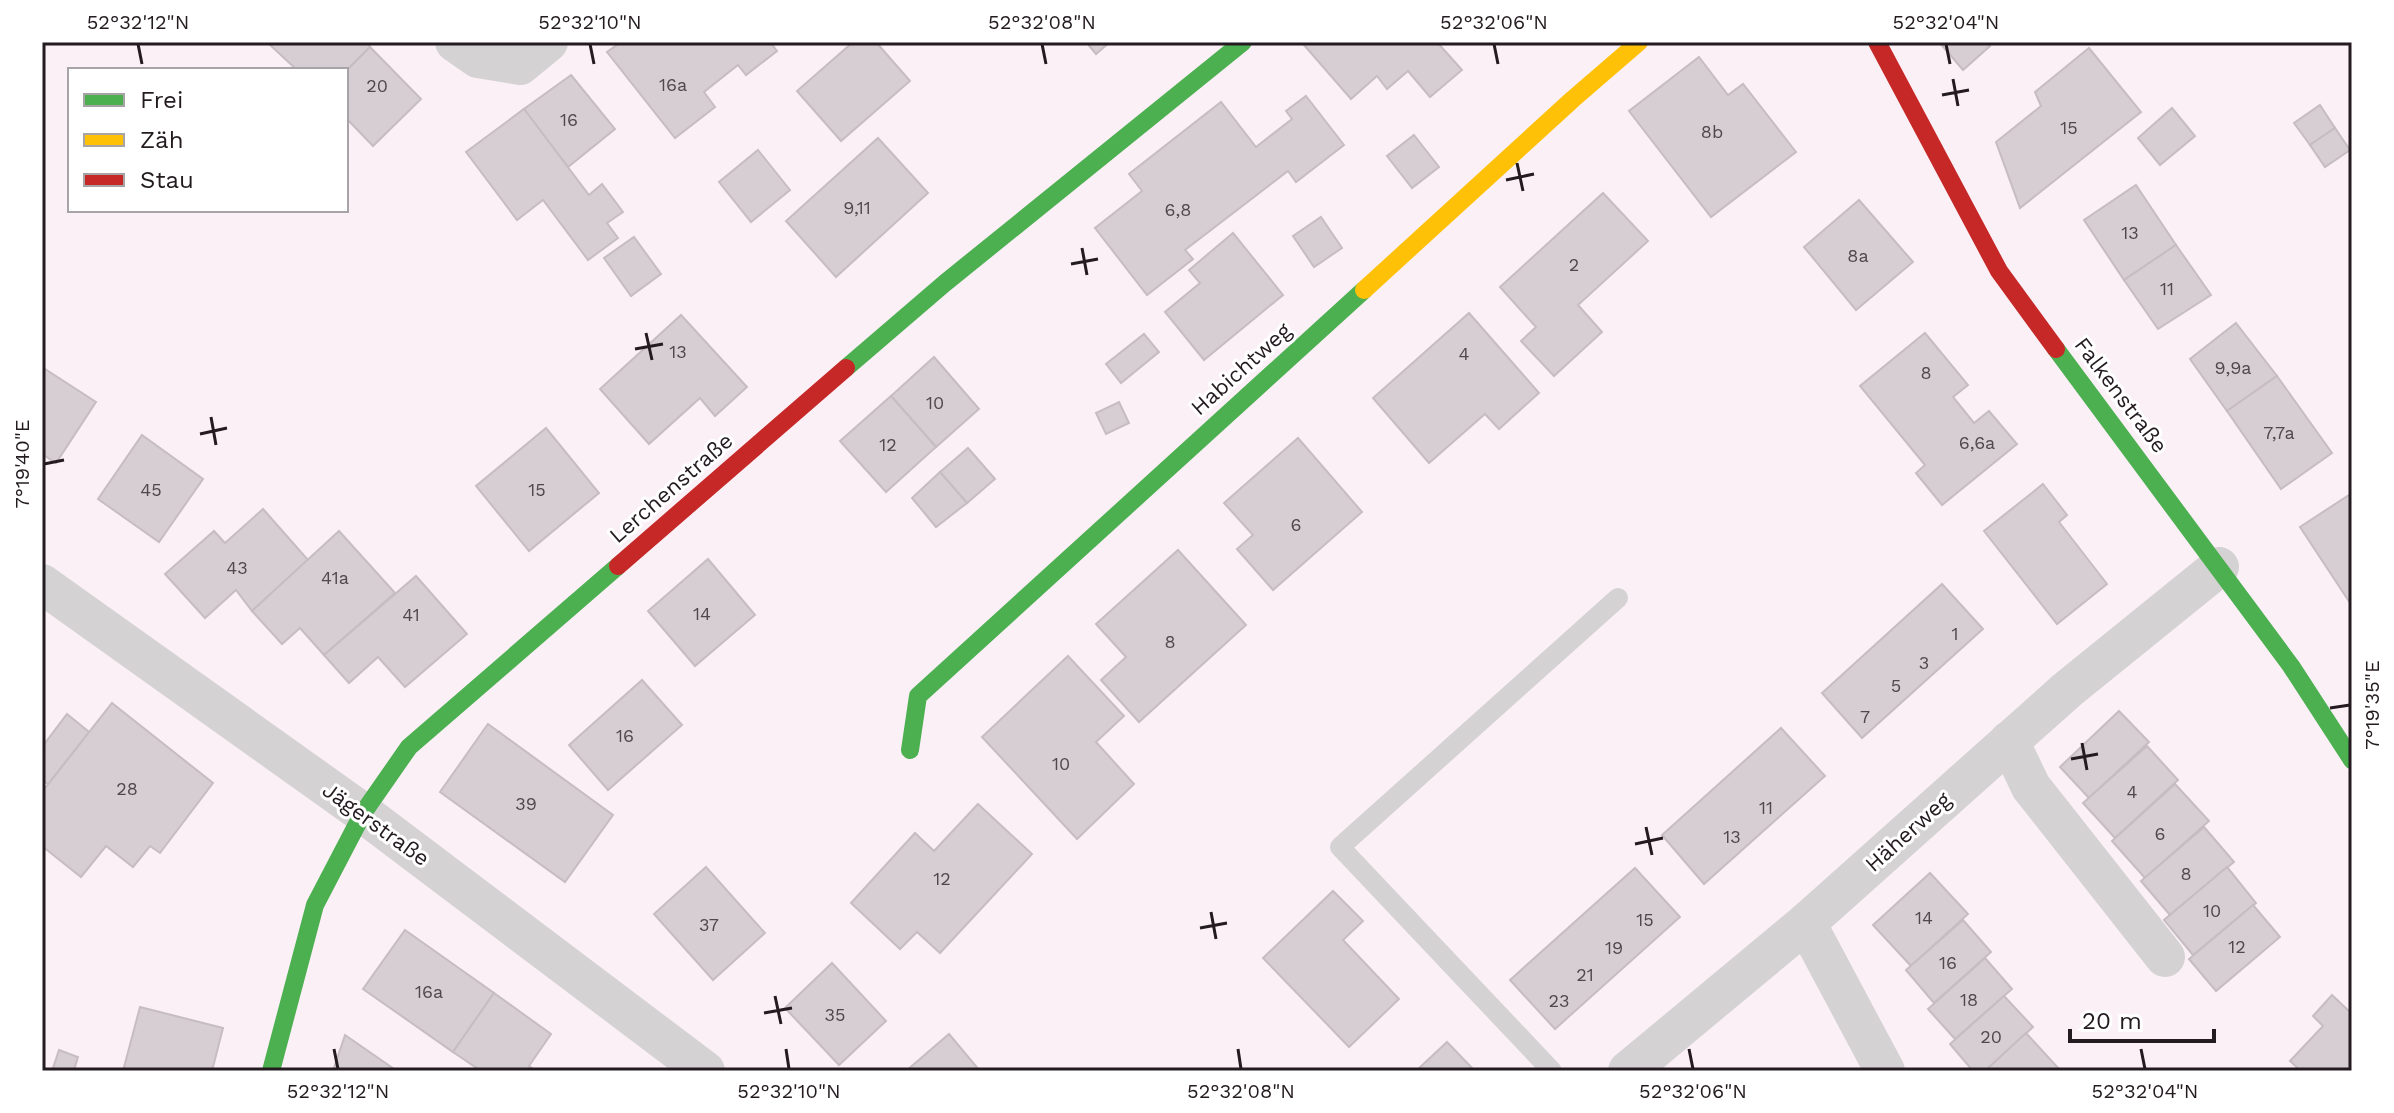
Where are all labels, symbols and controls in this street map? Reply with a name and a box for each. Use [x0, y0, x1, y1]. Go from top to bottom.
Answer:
text: 52°32'12"N [87, 10, 189, 34]
text: 52°32'10"N [538, 10, 642, 34]
text: 52°32'08"N [988, 10, 1096, 34]
text: 52°32'06"N [1440, 10, 1548, 34]
text: 52°32'04"N [1893, 10, 1999, 34]
legend [68, 68, 348, 212]
house number: 16a [659, 74, 687, 95]
house number: 20 [366, 75, 388, 96]
text: Frei [140, 86, 183, 114]
house number: 16 [560, 109, 578, 130]
house number: 15 [2060, 117, 2078, 138]
house number: 8b [1701, 121, 1723, 142]
text: Zäh [140, 126, 184, 154]
text: Stau [140, 166, 194, 194]
house number: 9,11 [843, 197, 871, 218]
house number: 6,8 [1165, 199, 1191, 220]
house number: 13 [2121, 222, 2139, 243]
house number: 8a [1847, 245, 1869, 266]
house number: 2 [1569, 254, 1579, 275]
house number: 11 [2160, 278, 2174, 299]
street label: Habichtweg [1186, 318, 1296, 420]
street label: Falkenstraße [2069, 332, 2173, 458]
house number: 13 [669, 341, 687, 362]
house number: 4 [1459, 343, 1470, 364]
house number: 9,9a [2215, 357, 2251, 378]
house number: 8 [1920, 362, 1932, 383]
house number: 10 [926, 392, 944, 413]
text: 7°19'40"E [10, 420, 34, 508]
house number: 7,7a [2263, 422, 2295, 443]
street label: Lerchenstraße [604, 428, 738, 548]
house number: 6,6a [1959, 432, 1995, 453]
house number: 12 [879, 434, 897, 455]
house number: 45 [140, 479, 162, 500]
house number: 15 [528, 479, 546, 500]
house number: 6 [1291, 514, 1301, 535]
house number: 43 [226, 557, 248, 578]
house number: 41a [321, 567, 349, 588]
house number: 14 [693, 603, 711, 624]
house number: 41 [402, 604, 420, 625]
house number: 1 [1951, 623, 1959, 644]
house number: 8 [1164, 631, 1176, 652]
house number: 3 [1919, 652, 1929, 673]
text: 7°19'35"E [2360, 660, 2384, 750]
house number: 5 [1891, 675, 1901, 696]
house number: 7 [1860, 706, 1870, 727]
house number: 16 [616, 725, 634, 746]
house number: 10 [1052, 753, 1070, 774]
street label: Jägerstraße [318, 777, 434, 871]
house number: 28 [116, 778, 138, 799]
house number: 4 [2127, 781, 2138, 802]
street label: Häherweg [1860, 787, 1956, 877]
house number: 39 [515, 793, 537, 814]
house number: 11 [1759, 797, 1773, 818]
house number: 6 [2155, 823, 2165, 844]
house number: 13 [1723, 826, 1741, 847]
house number: 8 [2180, 863, 2192, 884]
house number: 12 [933, 868, 951, 889]
house number: 10 [2203, 900, 2221, 921]
house number: 14 [1915, 907, 1933, 928]
house number: 15 [1636, 909, 1654, 930]
house number: 37 [699, 914, 719, 935]
house number: 12 [2228, 936, 2246, 957]
house number: 19 [1605, 937, 1623, 958]
house number: 16 [1939, 952, 1957, 973]
house number: 21 [1576, 964, 1594, 985]
house number: 16a [415, 981, 443, 1002]
house number: 18 [1960, 989, 1978, 1010]
house number: 23 [1549, 990, 1570, 1011]
scale bar [2070, 993, 2214, 1043]
house number: 35 [825, 1004, 845, 1025]
text: 20 m [2082, 1007, 2142, 1035]
house number: 20 [1980, 1026, 2002, 1047]
text: 52°32'12"N [287, 1079, 389, 1103]
text: 52°32'10"N [737, 1079, 841, 1103]
text: 52°32'08"N [1187, 1079, 1295, 1103]
text: 52°32'06"N [1639, 1079, 1747, 1103]
text: 52°32'04"N [2092, 1079, 2198, 1103]

